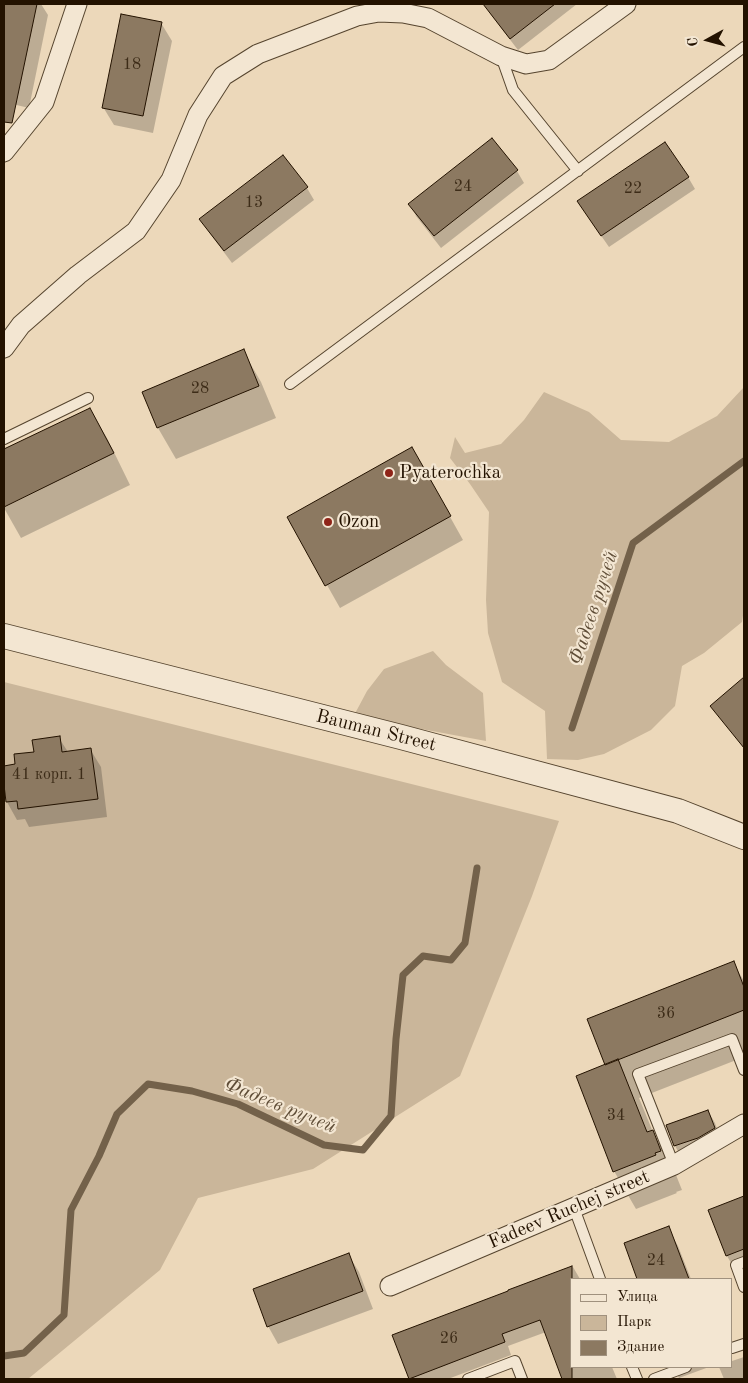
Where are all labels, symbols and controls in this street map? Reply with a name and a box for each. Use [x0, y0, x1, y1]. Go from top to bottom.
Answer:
north arrow [683, 15, 733, 65]
text: С [686, 36, 701, 47]
house number: 18 [123, 55, 141, 75]
house number: 24 [454, 177, 472, 197]
house number: 22 [624, 179, 642, 199]
house number: 13 [245, 193, 263, 213]
house number: 28 [191, 379, 209, 399]
place label: Pyaterochka [399, 462, 501, 484]
marker: Pyaterochka [383, 467, 395, 479]
place label: Ozon [338, 511, 379, 533]
marker: Ozon [322, 516, 334, 528]
water label: Фадеев ручей [564, 548, 624, 668]
street label: Bauman Street [314, 705, 438, 757]
house number: 41 корп. 1 [12, 765, 86, 785]
house number: 36 [657, 1004, 675, 1024]
water label: Фадеев ручей [220, 1073, 340, 1139]
house number: 34 [607, 1106, 625, 1126]
street label: Fadeev Ruchej street [485, 1166, 653, 1254]
house number: 24 [647, 1251, 665, 1271]
legend [570, 1278, 733, 1368]
text: Улица [617, 1290, 658, 1305]
text: Парк [617, 1315, 652, 1330]
house number: 26 [440, 1329, 458, 1349]
text: Здание [617, 1340, 664, 1355]

